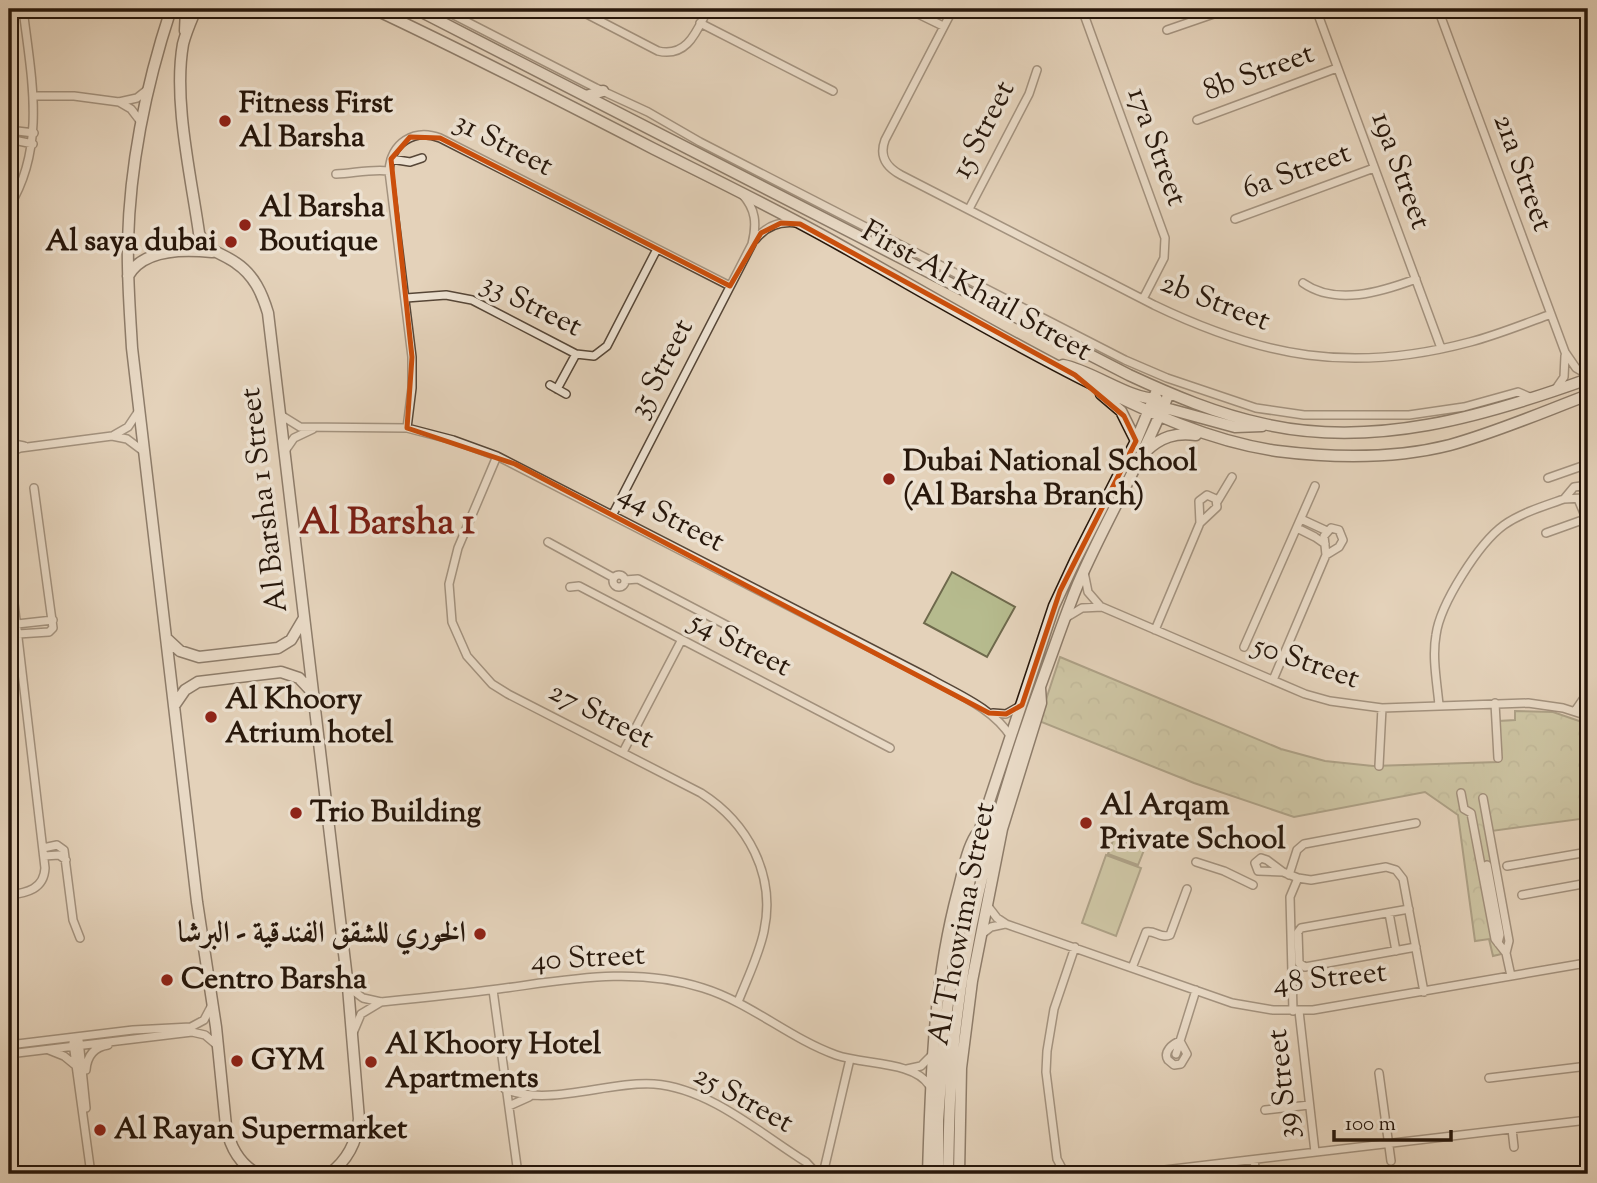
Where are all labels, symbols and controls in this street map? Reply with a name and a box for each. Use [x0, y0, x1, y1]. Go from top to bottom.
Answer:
street label: 8b Street [1197, 33, 1321, 113]
street label: 15 Street [941, 74, 1027, 186]
street label: 17a Street [1115, 82, 1197, 212]
place label: Fitness First Al Barsha [239, 83, 394, 160]
street label: 31 Street [446, 102, 560, 188]
street label: 19a Street [1359, 106, 1441, 236]
street label: 21a Street [1481, 108, 1563, 238]
marker: Fitness First Al Barsha [217, 113, 233, 129]
street label: 6a Street [1237, 133, 1357, 211]
place label: Al Barsha Boutique [259, 187, 385, 264]
street label: First Al Khail Street [853, 211, 1099, 373]
marker: Al Barsha Boutique [237, 217, 253, 233]
place label: Al saya dubai [45, 221, 217, 264]
marker: Al saya dubai [223, 234, 239, 250]
street label: 33 Street [473, 263, 589, 349]
street label: 2b Street [1154, 263, 1276, 343]
street label: 35 Street [619, 312, 705, 426]
street label: Al Barsha 1 Street [230, 385, 300, 615]
place label: Dubai National School (Al Barsha Branch) [903, 441, 1198, 518]
marker: Dubai National School (Al Barsha Branch) [881, 471, 897, 487]
street label: 44 Street [610, 474, 732, 564]
district label: Al Barsha 1 [299, 497, 475, 551]
street label: 54 Street [680, 600, 798, 689]
street label: 50 Street [1245, 624, 1365, 701]
street label: 27 Street [541, 671, 661, 761]
place label: Al Khoory Atrium hotel [225, 679, 394, 756]
marker: Al Khoory Atrium hotel [203, 709, 219, 725]
place label: Al Arqam Private School [1100, 785, 1286, 862]
place label: Trio Building [310, 792, 482, 835]
street label: Al Thowima Street [918, 799, 1008, 1049]
marker: Trio Building [288, 805, 304, 821]
marker: Al Arqam Private School [1078, 815, 1094, 831]
place label: الخوري للشقق الفندقية - البرشا [178, 913, 466, 956]
marker: الخوري للشقق الفندقية - البرشا [472, 926, 488, 942]
street label: 40 Street [530, 935, 646, 983]
street label: 48 Street [1271, 952, 1389, 1006]
place label: Centro Barsha [181, 959, 367, 1002]
marker: Centro Barsha [159, 972, 175, 988]
place label: Al Khoory Hotel Apartments [385, 1024, 602, 1101]
street label: 39 Street [1257, 1027, 1311, 1141]
place label: GYM [251, 1040, 325, 1083]
marker: GYM [229, 1053, 245, 1069]
marker: Al Khoory Hotel Apartments [363, 1054, 379, 1070]
street label: 25 Street [685, 1055, 801, 1145]
scale bar [1334, 1099, 1452, 1143]
place label: Al Rayan Supermarket [114, 1109, 408, 1152]
text: 100 m [1345, 1110, 1396, 1140]
marker: Al Rayan Supermarket [92, 1122, 108, 1138]

